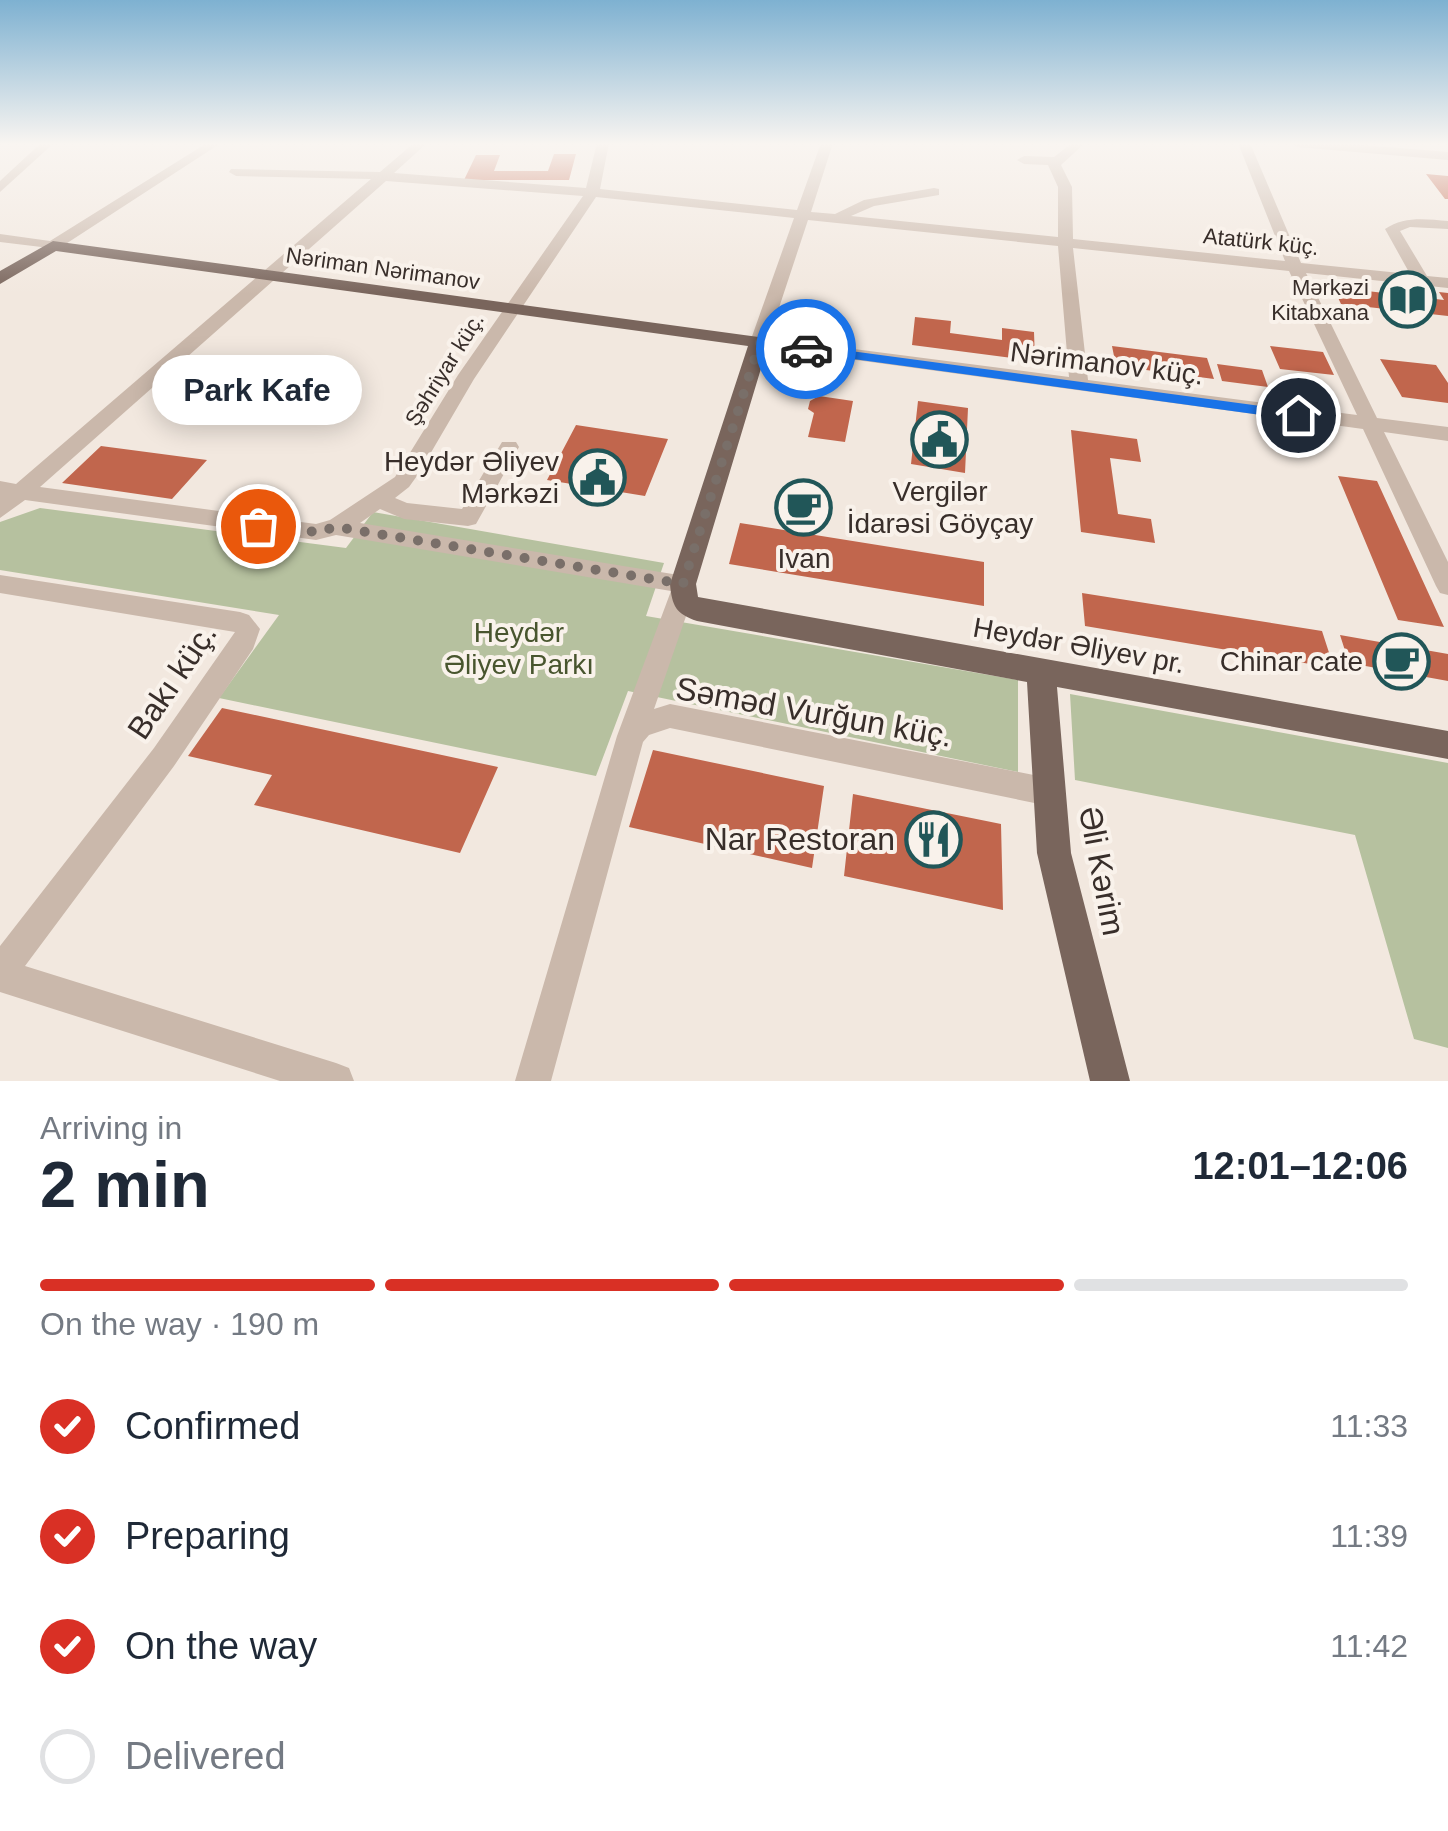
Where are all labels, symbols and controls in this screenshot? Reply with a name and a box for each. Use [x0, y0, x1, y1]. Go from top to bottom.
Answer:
street label: Atatürk küç. [1202, 223, 1320, 260]
street label: Nəriman Nərimanov [284, 243, 482, 294]
library icon: Mərkəzi Kitabxana [1378, 270, 1438, 330]
place label: Mərkəzi Kitabxana [1271, 275, 1370, 325]
courier [756, 299, 856, 399]
street label: Şəhriyar küç. [400, 308, 489, 430]
icon: car [779, 322, 834, 377]
street label: Nərimanov küç. [1009, 336, 1205, 391]
callout: Park Kafe [153, 356, 363, 426]
text: Park Kafe [183, 372, 331, 408]
pin [1256, 373, 1341, 458]
icon: home [1271, 388, 1326, 443]
public building icon: Vergilər İdarəsi Göyçay [910, 410, 970, 470]
place label: Heydər Əliyev Mərkəzi [384, 446, 559, 509]
public building icon: Heydər Əliyev Mərkəzi [568, 447, 628, 507]
place label: Vergilər İdarəsi Göyçay [847, 476, 1033, 539]
cafe icon: Ivan [774, 477, 834, 537]
pin [216, 484, 301, 569]
icon: bag [231, 499, 286, 554]
place label: Ivan [778, 543, 830, 574]
street label: Heydər Əliyev pr. [971, 612, 1187, 679]
street label: Bakı küç. [120, 616, 224, 746]
park label: Heydər Əliyev Parkı [444, 617, 594, 680]
cafe icon: Chinar cate [1372, 631, 1432, 691]
place label: Chinar cate [1220, 646, 1363, 677]
street label: Səməd Vurğun küç. [673, 670, 955, 754]
street label: Əli Kərim [1072, 803, 1132, 939]
restaurant icon: Nar Restoran [904, 809, 964, 869]
place label: Nar Restoran [705, 821, 895, 857]
text: Arriving in [40, 1110, 182, 1146]
text: 12:01–12:06 [1192, 1145, 1408, 1187]
text: 2 min [40, 1148, 210, 1221]
text: On the way · 190 m [40, 1306, 319, 1342]
icon: check [40, 1399, 95, 1454]
text: Confirmed [125, 1405, 300, 1447]
text: 11:33 [1330, 1408, 1408, 1444]
icon: check [40, 1509, 95, 1564]
text: Preparing [125, 1515, 290, 1557]
text: 11:39 [1330, 1518, 1408, 1554]
icon: check [40, 1619, 95, 1674]
text: On the way [125, 1625, 317, 1667]
text: 11:42 [1330, 1628, 1408, 1664]
text: Delivered [125, 1735, 286, 1777]

